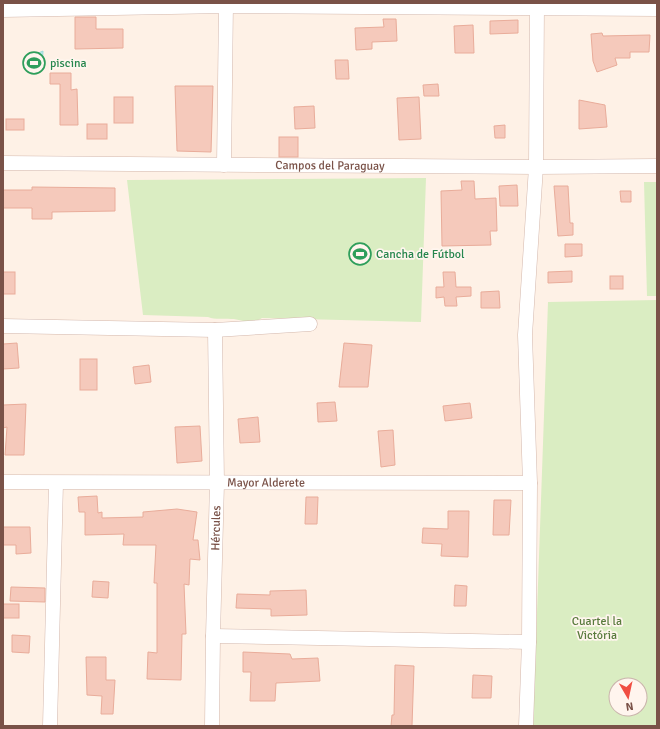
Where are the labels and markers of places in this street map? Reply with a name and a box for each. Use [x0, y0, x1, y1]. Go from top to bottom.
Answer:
sports icon: piscina [21, 50, 47, 76]
place label: piscina [50, 56, 87, 71]
sports icon: Cancha de Fútbol [347, 241, 373, 267]
place label: Cancha de Fútbol [376, 247, 465, 262]

